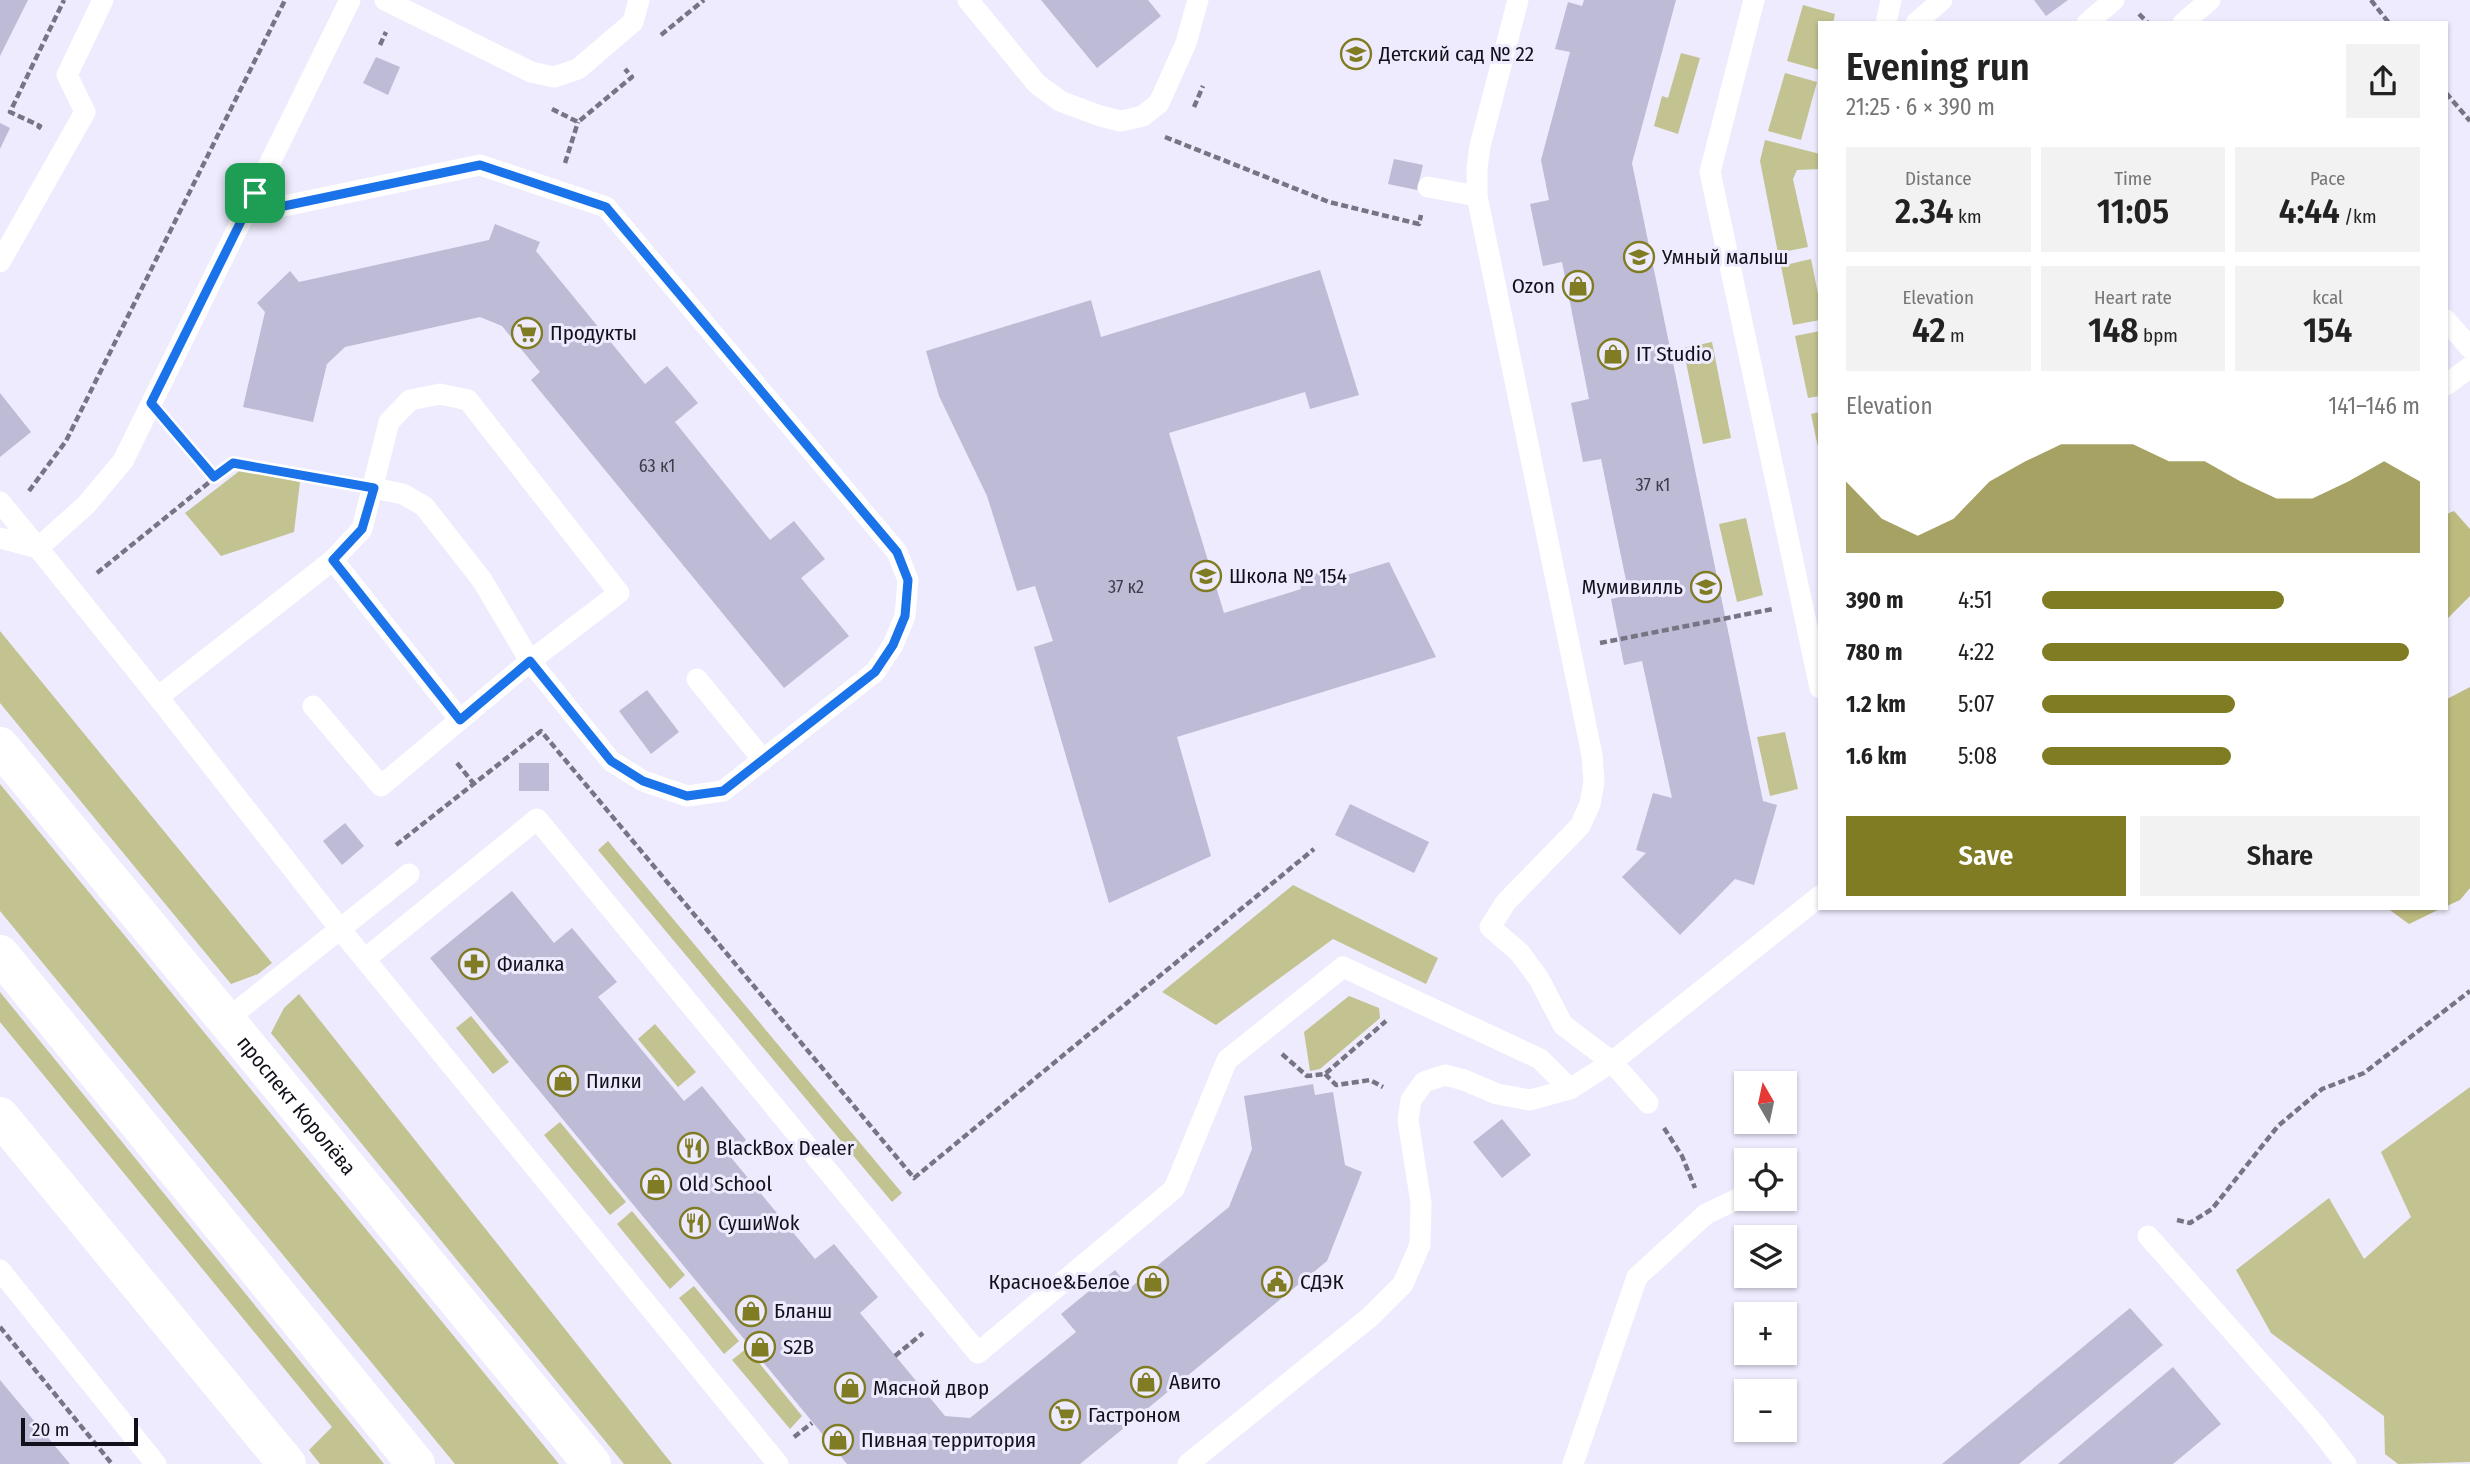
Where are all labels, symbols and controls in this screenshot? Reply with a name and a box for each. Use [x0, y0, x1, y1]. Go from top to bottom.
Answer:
school or university icon: Детский сад № 22 [1339, 37, 1373, 71]
place label: Детский сад № 22 [1378, 41, 1534, 67]
text: Evening run [1846, 44, 2030, 90]
button: share [2346, 44, 2420, 118]
text: 21:25 · 6 × 390 m [1846, 93, 1995, 121]
pin [225, 163, 285, 223]
text: Distance [1905, 167, 1972, 190]
text: Time [2114, 167, 2152, 190]
text: Pace [2310, 167, 2345, 190]
icon: arrive [236, 174, 274, 212]
text: 2.34 [1895, 190, 1954, 232]
text: 11:05 [2097, 190, 2169, 232]
text: 4:44 [2279, 190, 2340, 232]
text: km [1954, 205, 1982, 228]
text: /km [2340, 205, 2377, 228]
school or university icon: Умный малыш [1622, 240, 1656, 274]
place label: Умный малыш [1661, 244, 1788, 270]
shop icon: Ozon [1561, 269, 1595, 303]
place label: Ozon [1512, 273, 1555, 299]
text: Elevation [1903, 286, 1974, 309]
text: Heart rate [2094, 286, 2172, 309]
text: kcal [2312, 286, 2343, 309]
text: 42 [1912, 309, 1945, 351]
text: 148 [2088, 309, 2139, 351]
text: 154 [2303, 309, 2352, 351]
supermarket icon: Продукты [510, 316, 544, 350]
place label: Продукты [550, 320, 637, 346]
text: m [1945, 324, 1965, 347]
text: bpm [2139, 324, 2178, 347]
shop icon: IT Studio [1596, 337, 1630, 371]
place label: IT Studio [1636, 341, 1712, 367]
text: Elevation [1846, 392, 1933, 420]
text: 141–146 m [2328, 392, 2420, 420]
house number: 63 к1 [639, 455, 675, 477]
house number: 37 к1 [1636, 474, 1670, 496]
school or university icon: Школа № 154 [1189, 559, 1223, 593]
place label: Школа № 154 [1229, 563, 1347, 589]
school or university icon: Мумивилль [1689, 570, 1723, 604]
place label: Мумивилль [1582, 574, 1683, 600]
house number: 37 к2 [1108, 576, 1144, 598]
text: 390 m [1846, 586, 1903, 614]
text: 4:51 [1958, 586, 1993, 614]
text: 780 m [1846, 638, 1903, 666]
text: 4:22 [1958, 638, 1994, 666]
text: 1.2 km [1846, 690, 1906, 718]
text: 5:07 [1958, 690, 1994, 718]
text: 1.6 km [1846, 742, 1907, 770]
text: 5:08 [1958, 742, 1997, 770]
button: Save [1846, 816, 2126, 896]
button: Share [2140, 816, 2420, 896]
pharmacy icon: Фиалка [457, 947, 491, 981]
place label: Фиалка [497, 951, 565, 977]
street label: проспект Королёва [231, 1031, 362, 1181]
shop icon: Пилки [546, 1064, 580, 1098]
place label: Пилки [586, 1068, 642, 1094]
north arrow [1734, 1071, 1797, 1134]
map controls [1734, 1071, 1797, 1442]
restaurant icon: BlackBox Dealer [676, 1131, 710, 1165]
place label: BlackBox Dealer [716, 1135, 855, 1161]
button: locate [1734, 1148, 1797, 1211]
shop icon: Old School [639, 1167, 673, 1201]
place label: Old School [679, 1171, 772, 1197]
restaurant icon: СушиWok [678, 1206, 712, 1240]
place label: СушиWok [718, 1210, 800, 1236]
button: layers [1734, 1225, 1797, 1288]
shop icon: Красное&Белое [1136, 1265, 1170, 1299]
public building icon: СДЭК [1260, 1265, 1294, 1299]
place label: Красное&Белое [989, 1269, 1130, 1295]
place label: СДЭК [1300, 1269, 1344, 1295]
shop icon: Бланш [734, 1294, 768, 1328]
place label: Бланш [774, 1298, 832, 1324]
button: + [1734, 1302, 1797, 1365]
shop icon: S2B [743, 1330, 777, 1364]
place label: S2B [783, 1334, 814, 1360]
shop icon: Авито [1129, 1365, 1163, 1399]
place label: Авито [1169, 1369, 1221, 1395]
shop icon: Мясной двор [833, 1371, 867, 1405]
place label: Мясной двор [873, 1375, 989, 1401]
button: − [1734, 1379, 1797, 1442]
supermarket icon: Гастроном [1048, 1398, 1082, 1432]
place label: Гастроном [1088, 1402, 1181, 1428]
scale bar [21, 1415, 138, 1447]
text: 20 m [32, 1418, 69, 1441]
shop icon: Пивная территория [821, 1423, 855, 1457]
place label: Пивная территория [861, 1427, 1036, 1453]

